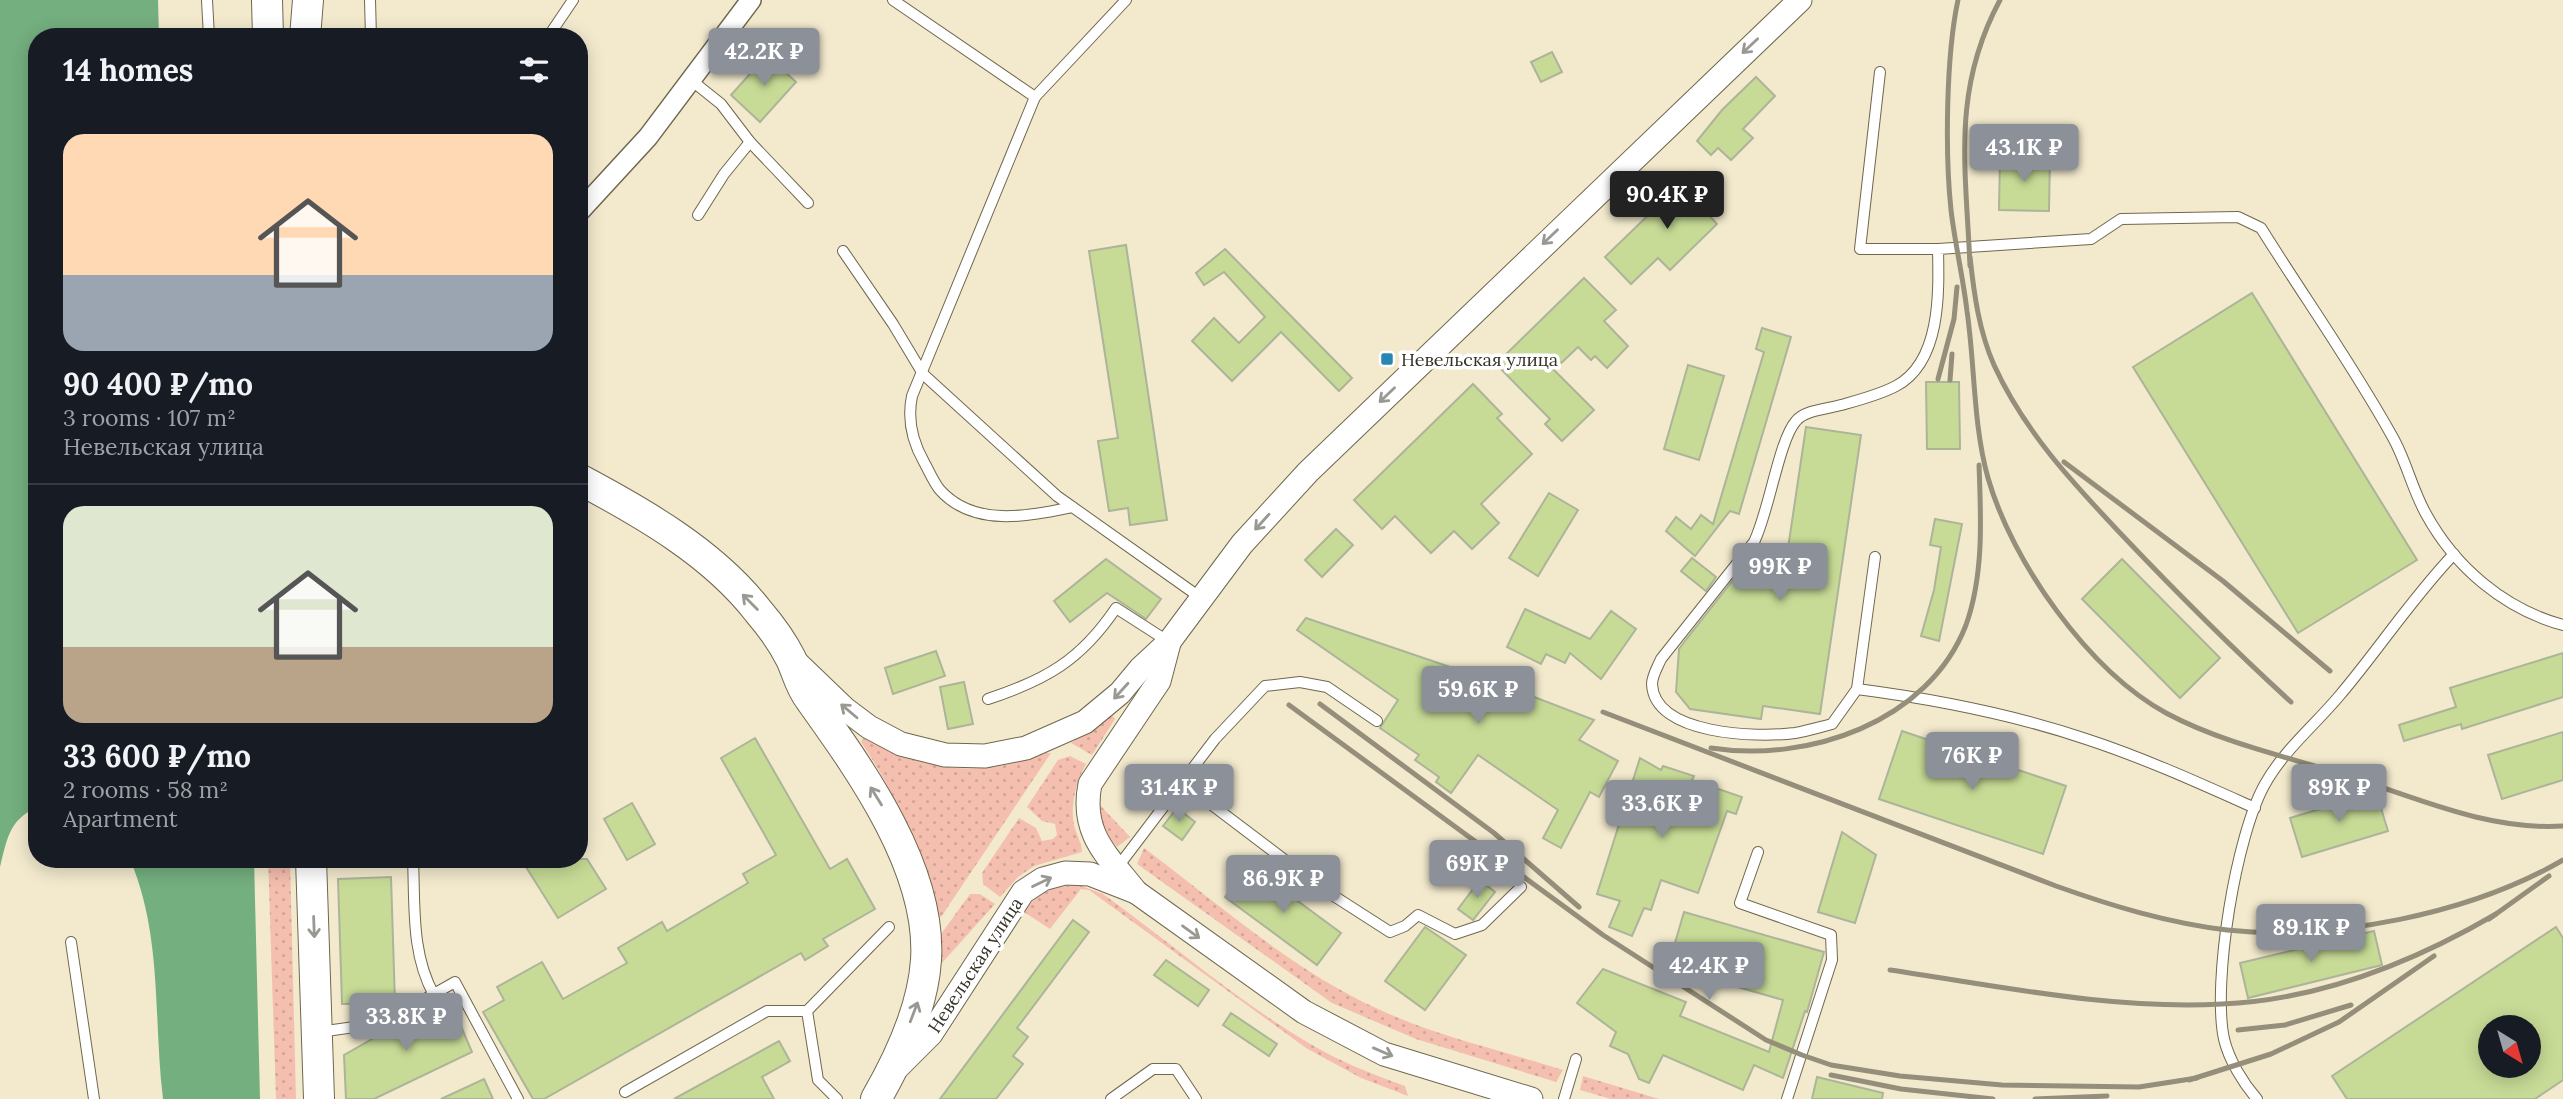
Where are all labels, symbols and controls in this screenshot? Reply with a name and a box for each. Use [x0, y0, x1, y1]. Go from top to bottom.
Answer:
pin: 42.2K ₽ [699, 28, 829, 88]
text: 42.2K ₽ [724, 36, 804, 65]
one-way arrow [1742, 38, 1759, 55]
text: 14 homes [63, 51, 193, 89]
icon: filters [515, 51, 553, 89]
pin: 43.1K ₽ [1959, 124, 2089, 184]
text: 43.1K ₽ [1986, 132, 2062, 161]
pin: 90.4K ₽ [1602, 172, 1732, 231]
text: 90.4K ₽ [1626, 179, 1708, 208]
icon: home [245, 180, 371, 306]
one-way arrow [1542, 229, 1559, 246]
place label: Невельская улица [1401, 348, 1558, 371]
marker: Невельская улица [1379, 351, 1395, 367]
text: 90 400 ₽/mo [63, 365, 253, 403]
one-way arrow [1378, 387, 1395, 404]
text: 3 rooms · 107 m² [63, 403, 236, 432]
text: Невельская улица [63, 432, 264, 461]
one-way arrow [1253, 513, 1270, 530]
pin: 99K ₽ [1731, 544, 1829, 603]
text: 99K ₽ [1748, 551, 1812, 580]
icon: home [245, 552, 371, 678]
one-way arrow [742, 594, 759, 611]
pin: 59.6K ₽ [1413, 666, 1543, 726]
text: 59.6K ₽ [1438, 674, 1518, 703]
one-way arrow [1113, 682, 1129, 700]
one-way arrow [841, 704, 859, 719]
pin: 76K ₽ [1923, 732, 2021, 792]
text: 33 600 ₽/mo [63, 737, 251, 775]
text: 76K ₽ [1942, 740, 2002, 769]
pin: 31.4K ₽ [1114, 764, 1244, 824]
pin: 89K ₽ [2290, 764, 2388, 824]
text: 31.4K ₽ [1141, 772, 1217, 801]
text: 89K ₽ [2307, 772, 2371, 801]
text: 2 rooms · 58 m² [63, 775, 228, 804]
pin: 33.6K ₽ [1597, 780, 1727, 840]
one-way arrow [868, 786, 882, 806]
text: 33.6K ₽ [1621, 788, 1703, 817]
text: Apartment [63, 804, 178, 833]
pin: 69K ₽ [1428, 841, 1526, 900]
text: 69K ₽ [1445, 848, 1509, 877]
pin: 86.9K ₽ [1218, 856, 1348, 915]
text: 86.9K ₽ [1242, 863, 1324, 892]
one-way arrow [1031, 874, 1052, 888]
street label: Невельская улица [923, 893, 1027, 1037]
pin: 89.1K ₽ [2246, 904, 2376, 964]
text: 89.1K ₽ [2272, 912, 2350, 941]
one-way arrow [308, 916, 321, 939]
one-way arrow [1181, 925, 1200, 939]
pin: 42.4K ₽ [1644, 942, 1774, 1002]
text: 42.4K ₽ [1669, 950, 1749, 979]
pin: 33.8K ₽ [341, 993, 471, 1053]
text: 33.8K ₽ [366, 1001, 446, 1030]
one-way arrow [909, 1002, 921, 1024]
north arrow [2478, 1015, 2541, 1078]
map controls [2478, 1015, 2541, 1078]
one-way arrow [1372, 1047, 1393, 1060]

